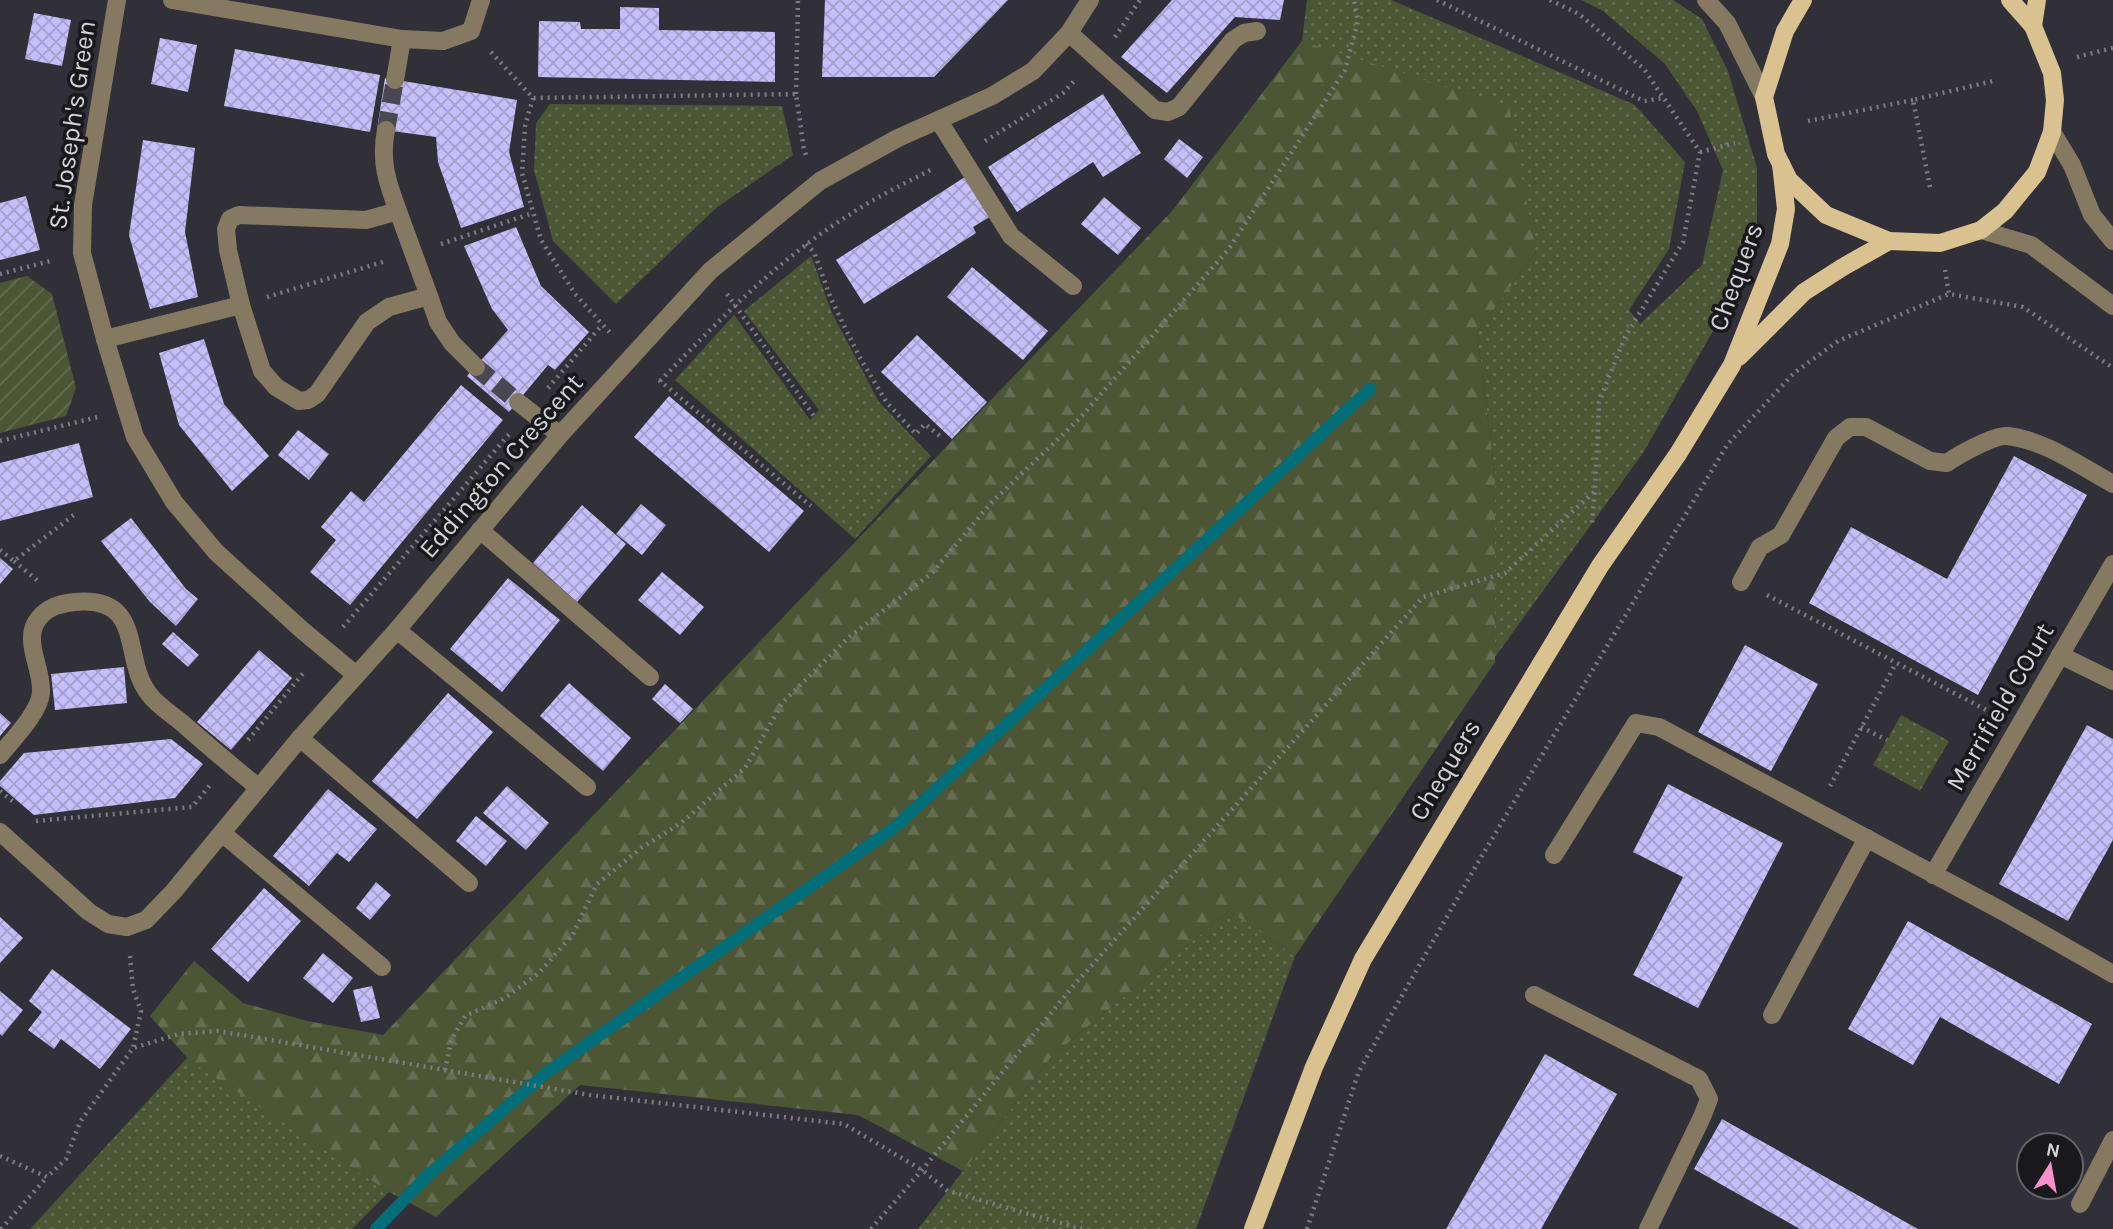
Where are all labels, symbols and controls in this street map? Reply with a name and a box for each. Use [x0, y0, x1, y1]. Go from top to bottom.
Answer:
street label: St. Joseph's Green [42, 18, 102, 232]
street label: Chequers [1702, 219, 1770, 335]
street label: Eddington Crescent [413, 367, 590, 564]
street label: Merrifield COurt [1939, 617, 2061, 796]
street label: Chequers [1403, 714, 1487, 826]
north arrow [2015, 1131, 2085, 1201]
text: N [2044, 1138, 2062, 1162]

